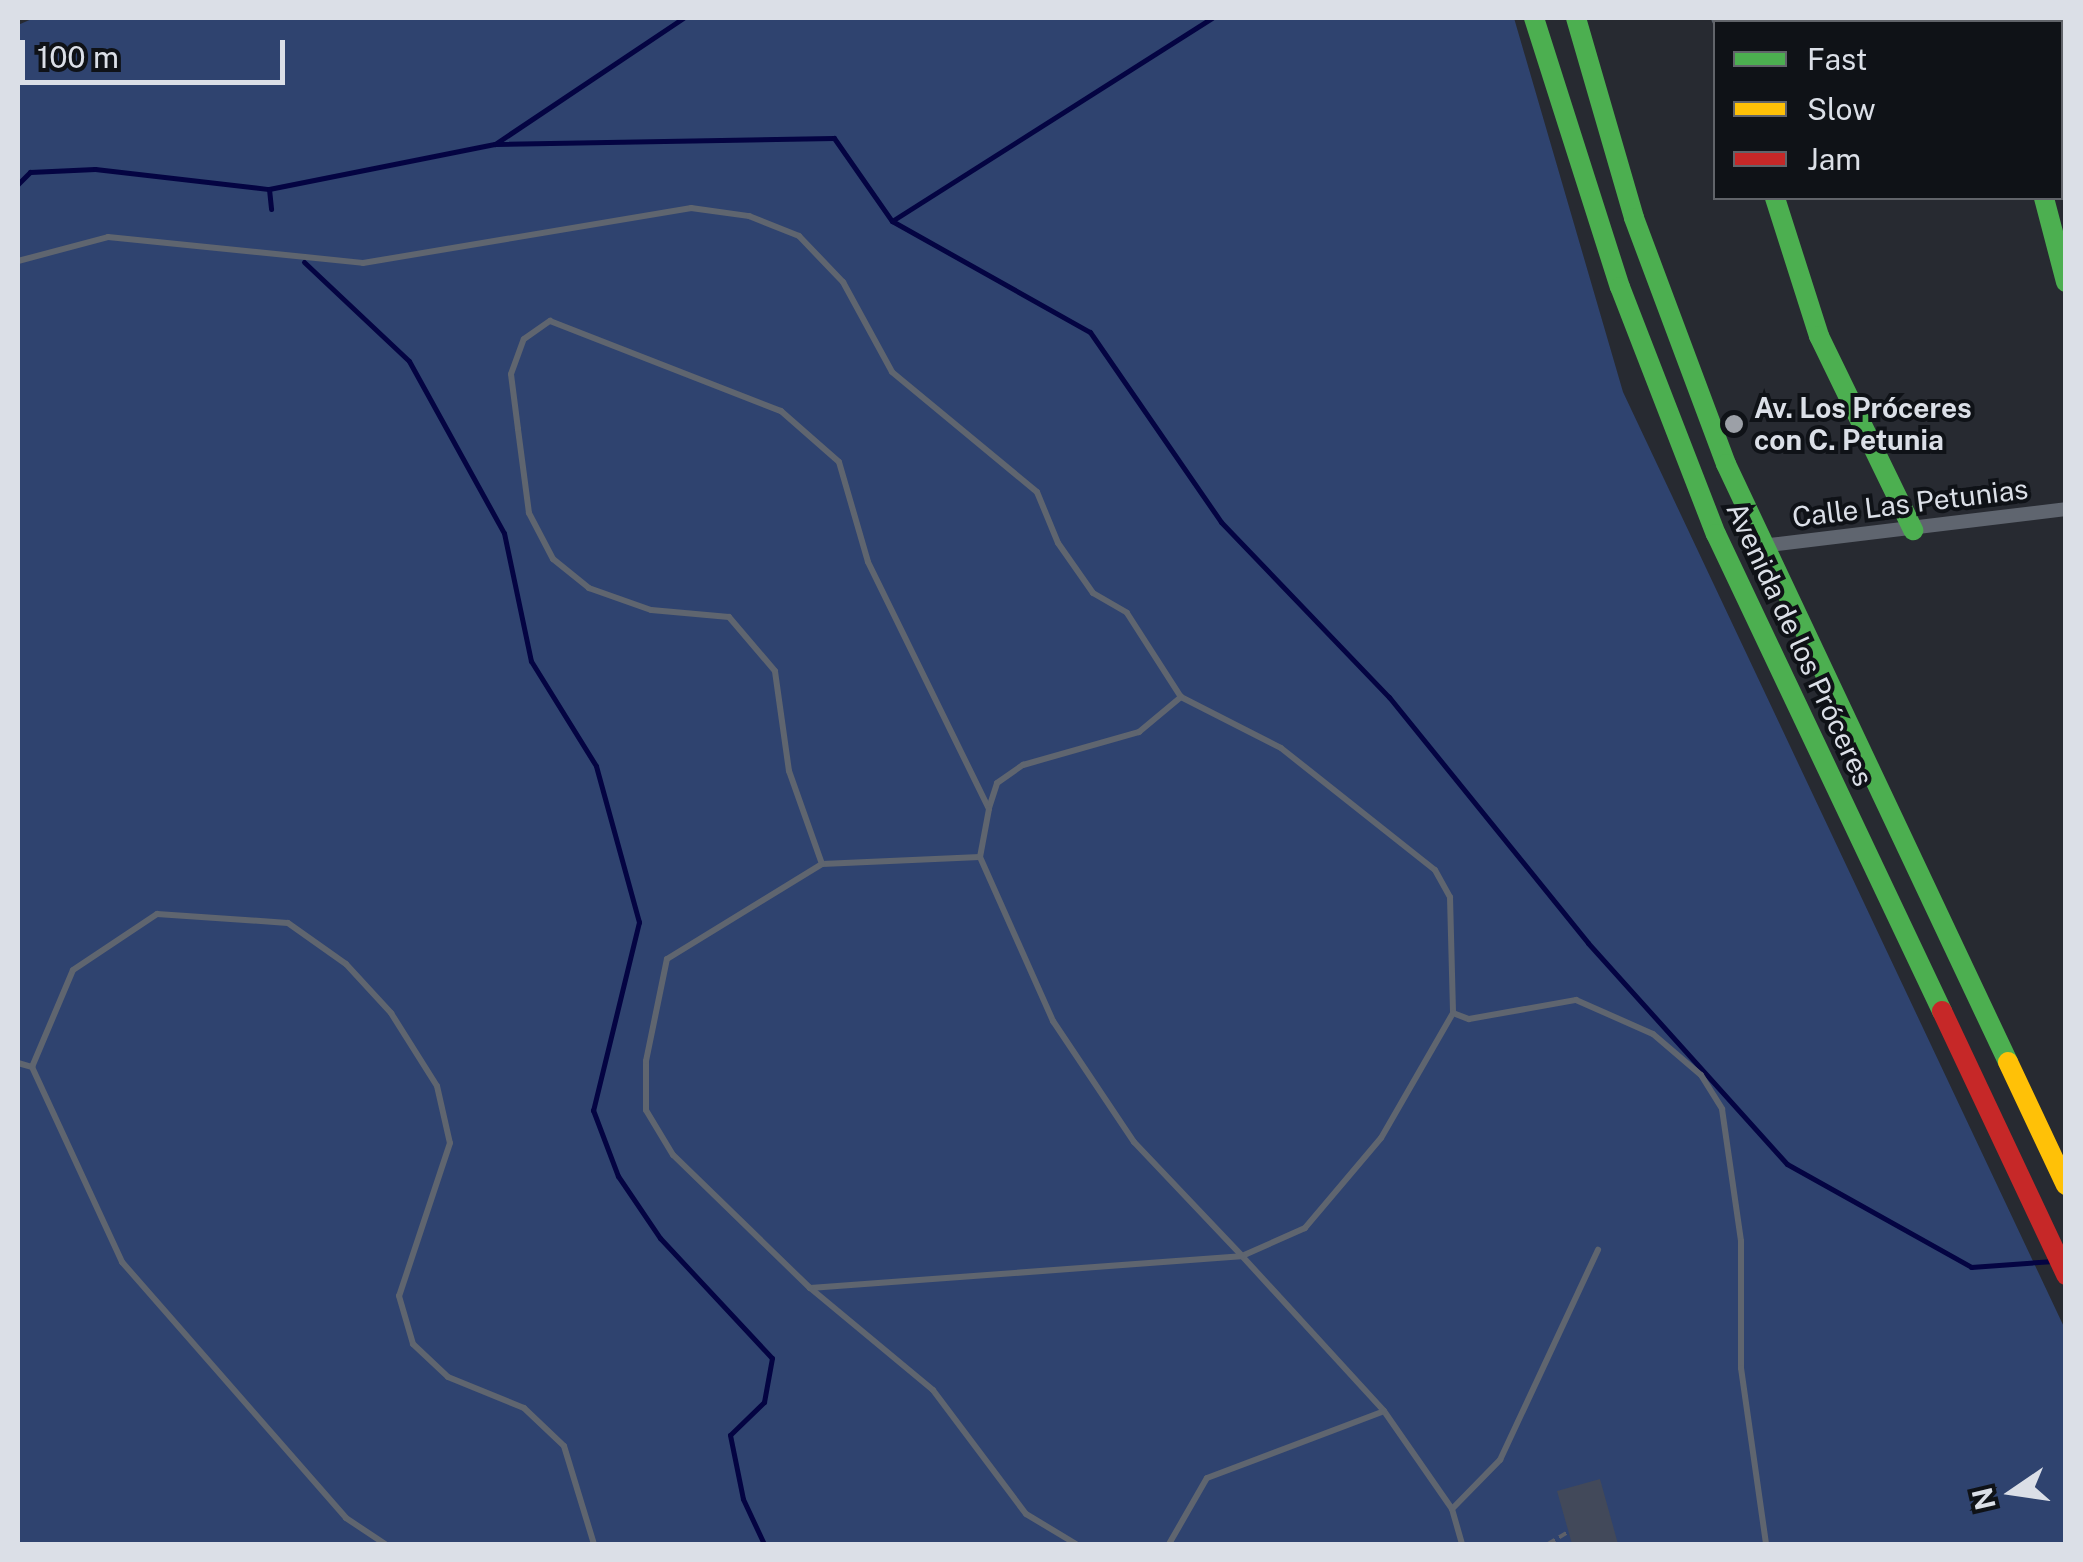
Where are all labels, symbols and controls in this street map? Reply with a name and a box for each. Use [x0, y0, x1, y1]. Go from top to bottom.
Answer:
scale bar [25, 20, 290, 82]
legend [1713, 20, 2063, 200]
text: 100 m [37, 39, 119, 75]
text: Fast [1807, 41, 1867, 77]
text: Slow [1807, 91, 1876, 127]
text: Jam [1807, 141, 1861, 177]
place label: Av. Los Próceres con C. Petunia [1754, 391, 1972, 457]
marker: Av. Los Próceres con C. Petunia [1723, 413, 1745, 435]
street label: Calle Las Petunias [1790, 472, 2030, 534]
street label: Avenida de los Próceres [1719, 496, 1881, 792]
north arrow [1963, 1442, 2063, 1542]
text: N [1965, 1484, 2002, 1513]

